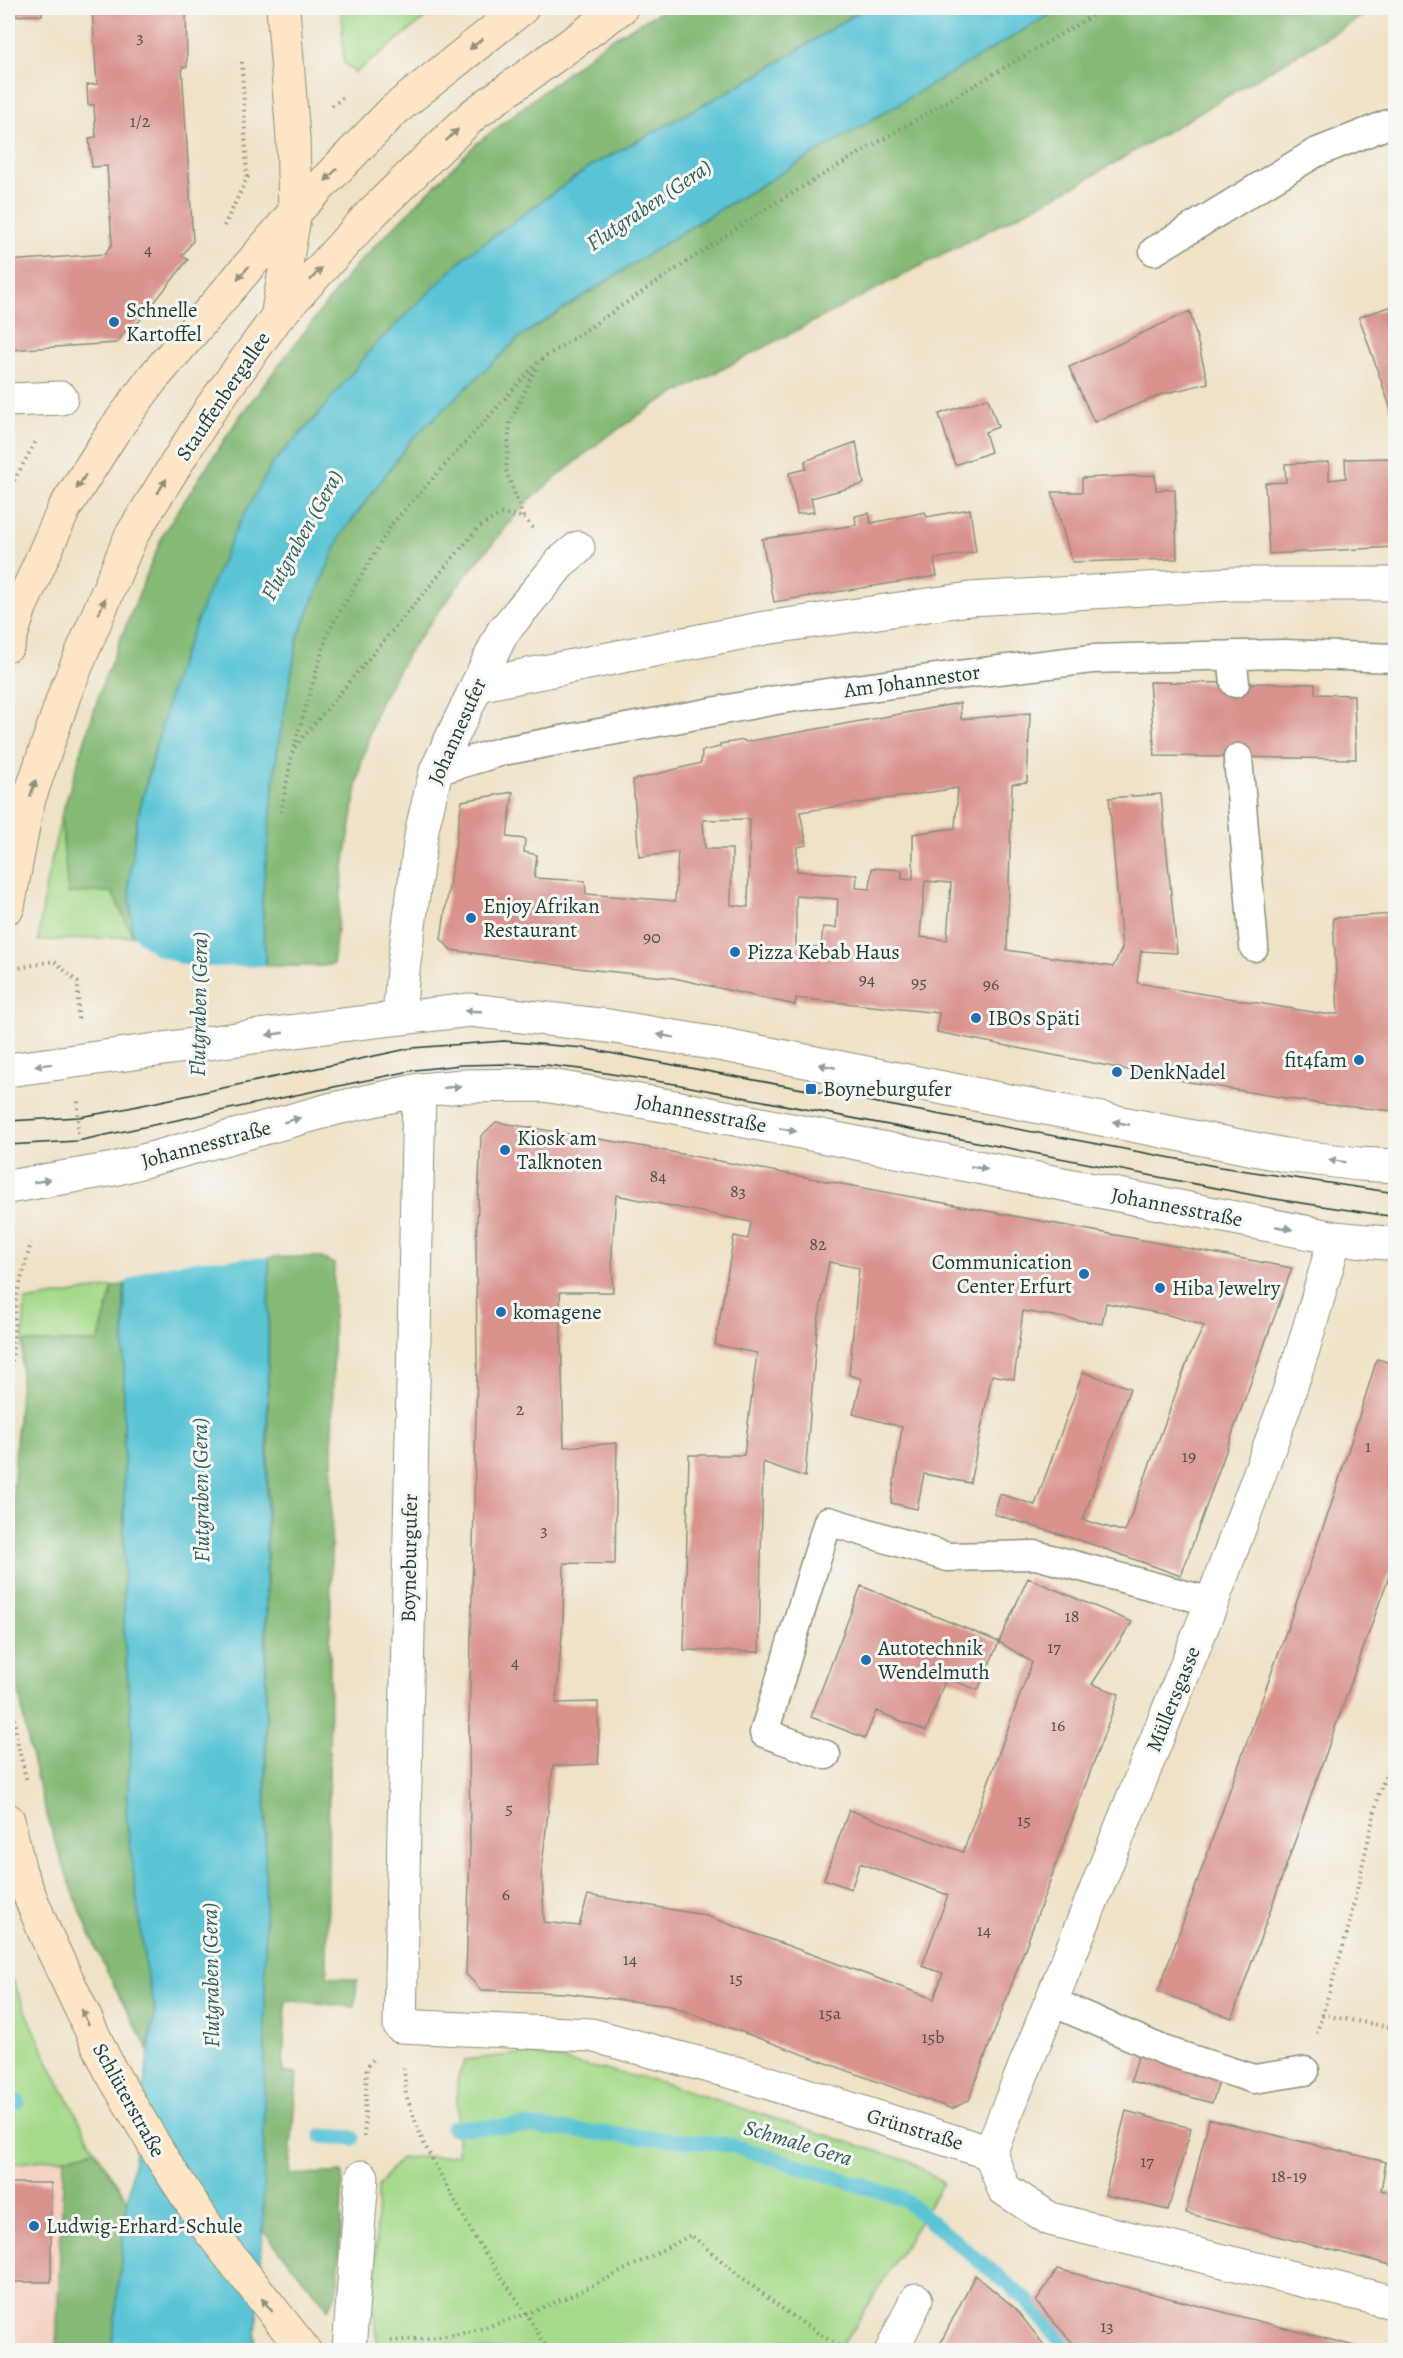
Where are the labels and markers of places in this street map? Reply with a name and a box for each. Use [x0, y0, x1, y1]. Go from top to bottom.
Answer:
place label: Schnelle Kartoffel [126, 296, 202, 348]
marker: Schnelle Kartoffel [107, 315, 121, 329]
place label: Enjoy Afrikan Restaurant [483, 892, 600, 944]
marker: Enjoy Afrikan Restaurant [464, 911, 478, 925]
place label: Pizza Kebab Haus [747, 938, 900, 966]
marker: Pizza Kebab Haus [728, 945, 742, 959]
place label: IBOs Späti [988, 1004, 1080, 1032]
marker: IBOs Späti [969, 1011, 983, 1025]
place label: fit4fam [1284, 1046, 1347, 1074]
marker: fit4fam [1352, 1053, 1366, 1067]
place label: DenkNadel [1129, 1058, 1225, 1086]
marker: DenkNadel [1110, 1065, 1124, 1079]
place label: Boyneburgufer [823, 1075, 952, 1103]
marker: Boyneburgufer [804, 1082, 818, 1096]
place label: Kiosk am Talknoten [517, 1124, 603, 1176]
marker: Kiosk am Talknoten [498, 1143, 512, 1157]
place label: Communication Center Erfurt [932, 1248, 1072, 1300]
marker: Communication Center Erfurt [1077, 1267, 1091, 1281]
place label: Hiba Jewelry [1172, 1274, 1281, 1302]
marker: Hiba Jewelry [1153, 1281, 1167, 1295]
place label: komagene [513, 1298, 602, 1326]
marker: komagene [494, 1305, 508, 1319]
place label: Autotechnik Wendelmuth [877, 1634, 990, 1686]
marker: Autotechnik Wendelmuth [859, 1653, 873, 1667]
place label: Ludwig-Erhard-Schule [46, 2212, 243, 2240]
marker: Ludwig-Erhard-Schule [27, 2219, 41, 2233]

